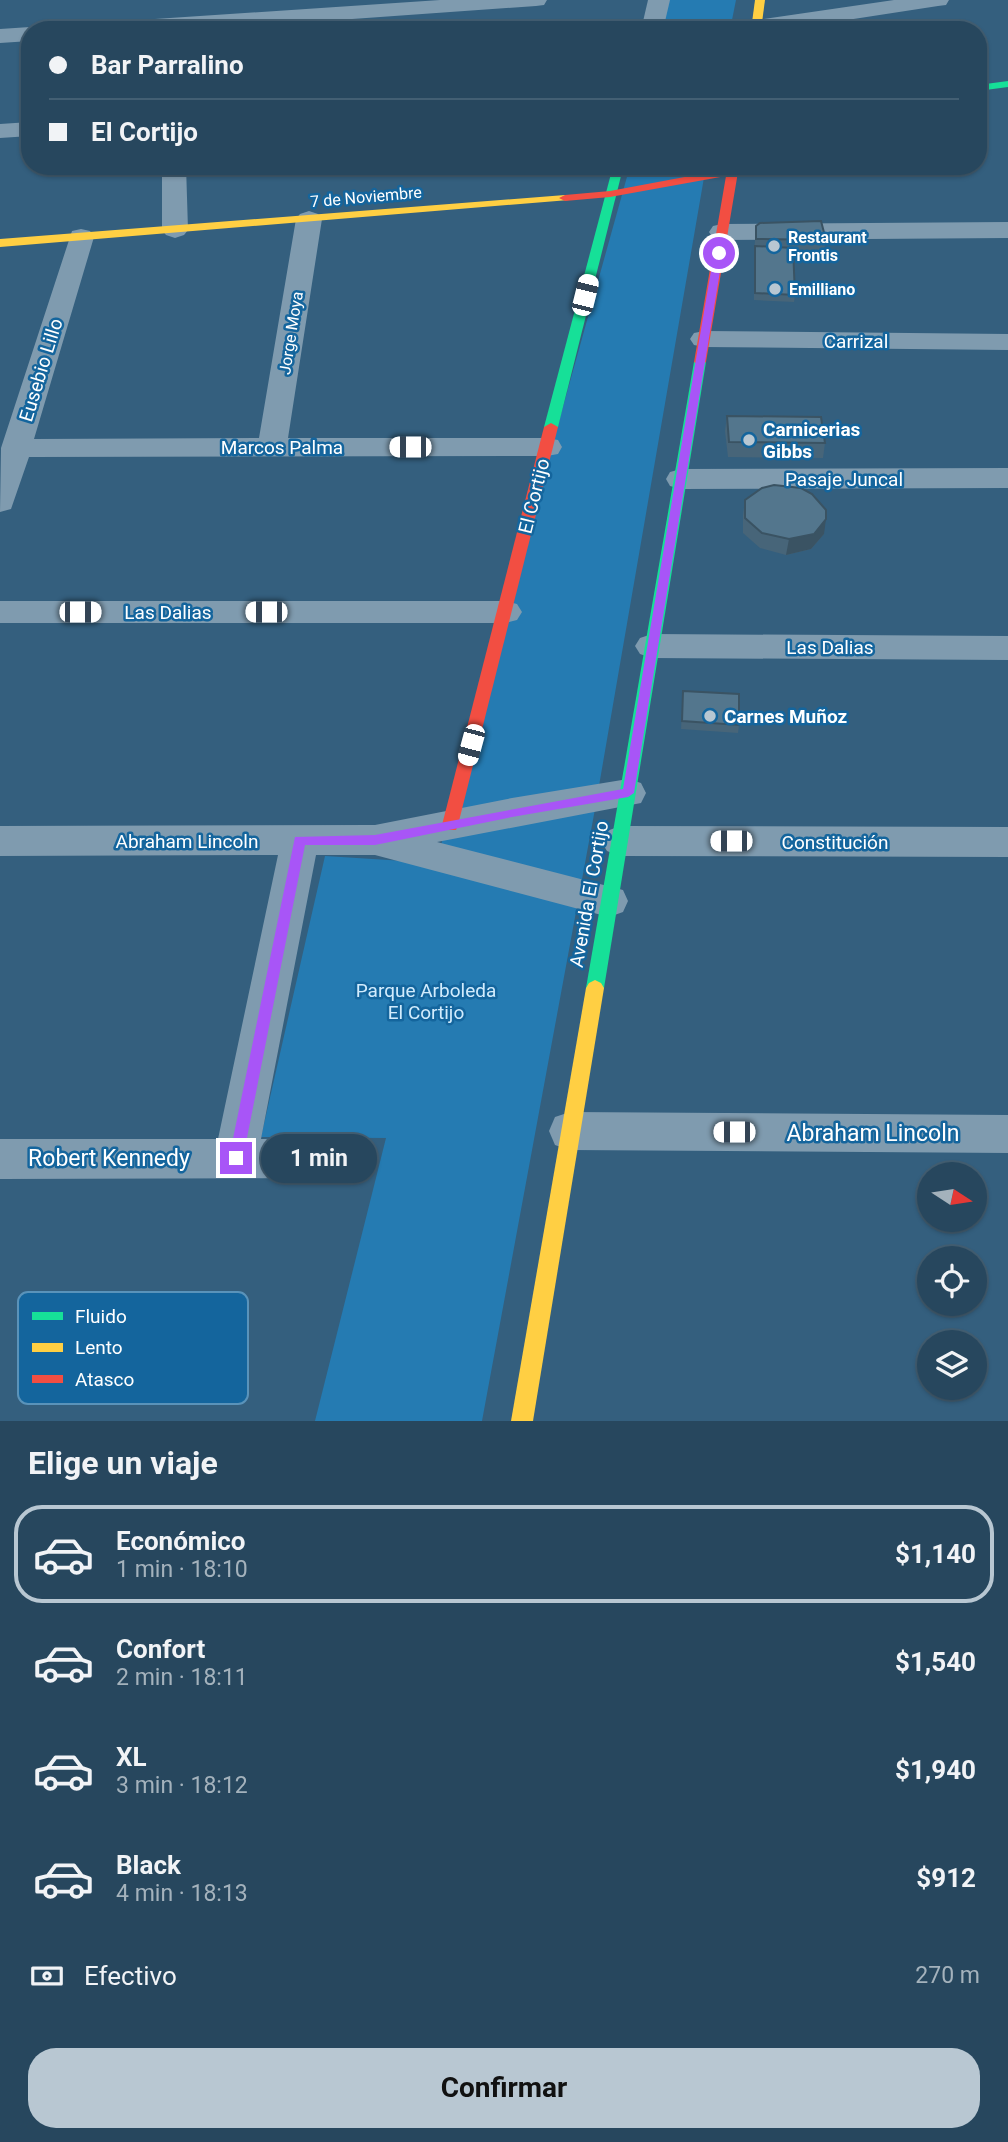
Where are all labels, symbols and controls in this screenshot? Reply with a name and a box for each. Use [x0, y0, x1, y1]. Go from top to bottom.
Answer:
text: Bar Parralino [91, 50, 244, 80]
text: El Cortijo [91, 117, 198, 147]
street label: 7 de Noviembre [310, 183, 422, 211]
place label: Restaurant Frontis [788, 228, 867, 265]
route start [703, 237, 735, 269]
marker: Restaurant Frontis [766, 238, 782, 254]
car [570, 272, 601, 318]
place label: Emilliano [789, 280, 855, 299]
marker: Emilliano [767, 281, 783, 297]
street label: Jorge Moya [275, 290, 307, 376]
street label: Eusebio Lillo [14, 316, 68, 424]
street label: Carrizal [824, 330, 888, 353]
place label: Carnicerias Gibbs [763, 418, 861, 463]
marker: Carnicerias Gibbs [741, 432, 757, 448]
street label: Marcos Palma [221, 436, 343, 459]
car [390, 437, 432, 458]
street label: El Cortijo [514, 456, 554, 536]
street label: Pasaje Juncal [785, 468, 903, 491]
street label: Las Dalias [124, 601, 212, 624]
car [60, 602, 102, 623]
car [246, 602, 288, 623]
street label: Las Dalias [786, 636, 874, 659]
place label: Carnes Muñoz [724, 705, 847, 728]
marker: Carnes Muñoz [702, 708, 718, 724]
car [456, 722, 487, 768]
street label: Avenida El Cortijo [565, 819, 613, 969]
street label: Abraham Lincoln [116, 830, 258, 853]
car [711, 831, 753, 852]
street label: Constitución [782, 831, 888, 854]
park label: Parque Arboleda El Cortijo [356, 979, 496, 1024]
street label: Abraham Lincoln [787, 1120, 959, 1147]
car [714, 1122, 756, 1143]
callout: 1 min [260, 1134, 376, 1182]
route end [220, 1142, 252, 1174]
street label: Robert Kennedy [28, 1145, 190, 1172]
text: 1 min [290, 1145, 348, 1172]
north arrow [917, 1162, 987, 1232]
map controls [917, 1162, 987, 1400]
button: locate [917, 1246, 987, 1316]
legend [18, 1292, 248, 1404]
text: Fluido [75, 1305, 127, 1328]
button: layers [917, 1330, 987, 1400]
text: Lento [75, 1336, 123, 1359]
text: Atasco [75, 1368, 134, 1391]
text: Elige un viaje [28, 1444, 218, 1482]
icon: car [32, 1523, 95, 1586]
text: Económico [116, 1526, 245, 1556]
text: $1,140 [895, 1539, 976, 1569]
text: 1 min · 18:10 [116, 1556, 248, 1583]
icon: car [32, 1631, 95, 1694]
text: Confort [116, 1634, 205, 1664]
text: $1,540 [895, 1647, 976, 1677]
text: 2 min · 18:11 [116, 1664, 248, 1691]
icon: car [32, 1739, 95, 1802]
text: XL [116, 1742, 147, 1772]
text: $1,940 [895, 1755, 976, 1785]
text: 3 min · 18:12 [116, 1772, 248, 1799]
icon: car [32, 1847, 95, 1910]
text: Black [116, 1850, 181, 1880]
text: $912 [916, 1863, 976, 1893]
text: 4 min · 18:13 [116, 1880, 248, 1907]
icon: cash [28, 1957, 66, 1995]
text: Efectivo [84, 1961, 177, 1991]
text: 270 m [915, 1962, 980, 1989]
button: Confirmar [28, 2048, 980, 2128]

